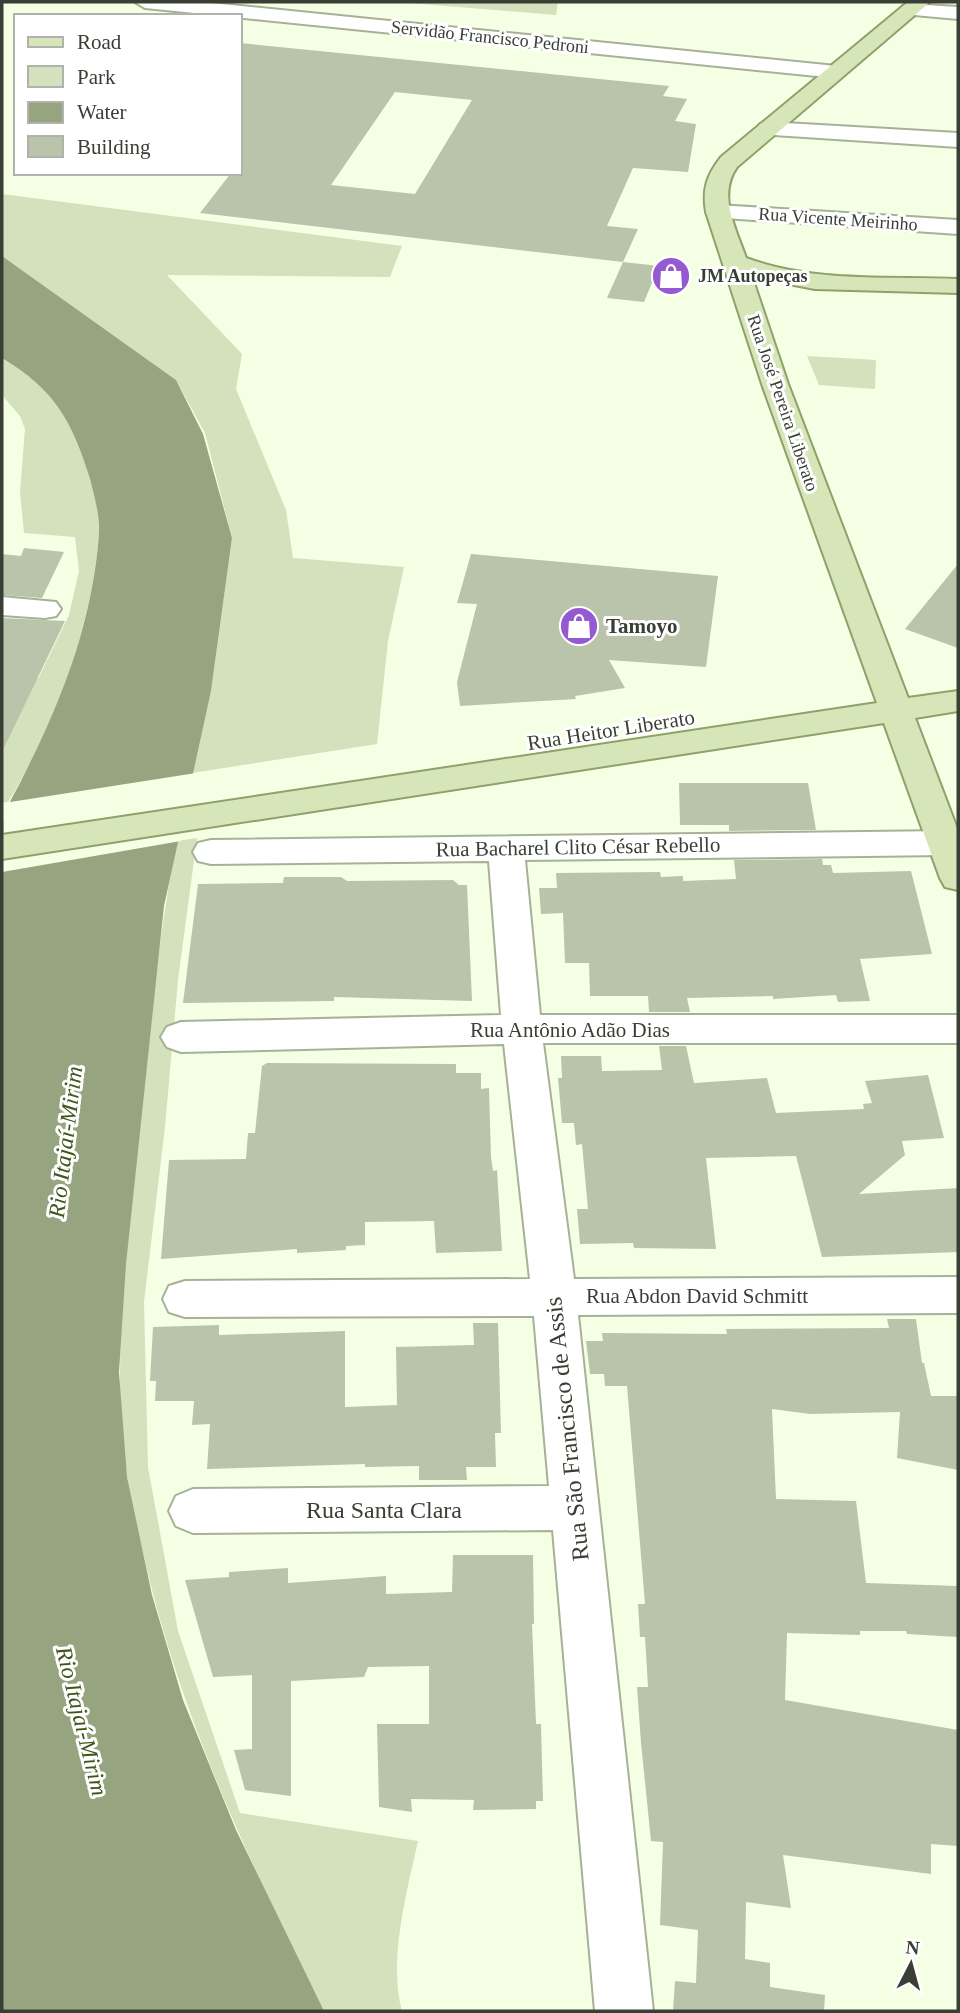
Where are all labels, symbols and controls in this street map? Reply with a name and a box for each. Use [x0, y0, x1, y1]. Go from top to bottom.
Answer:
legend [14, 14, 242, 175]
street label: Servidão Francisco Pedroni [390, 17, 590, 57]
text: Road [77, 30, 122, 54]
text: Park [77, 65, 116, 89]
text: Water [77, 100, 127, 124]
text: Building [77, 135, 151, 159]
street label: Rua Vicente Meirinho [758, 203, 918, 235]
shop icon: JM Autopeças [650, 255, 692, 297]
place label: JM Autopeças [698, 266, 808, 286]
street label: Rua José Pereira Liberato [743, 312, 823, 494]
shop icon: Tamoyo [558, 605, 600, 647]
place label: Tamoyo [606, 614, 678, 638]
street label: Rua Heitor Liberato [526, 705, 696, 755]
street label: Rua Bacharel Clito César Rebello [436, 833, 720, 861]
street label: Rua Antônio Adão Dias [470, 1018, 670, 1042]
water label: Rio Itajaí-Mirim [44, 1065, 87, 1220]
street label: Rua Abdon David Schmitt [586, 1284, 808, 1308]
street label: Rua São Francisco de Assis [540, 1296, 594, 1562]
street label: Rua Santa Clara [306, 1497, 462, 1523]
water label: Rio Itajaí-Mirim [51, 1643, 112, 1798]
north arrow [876, 1929, 946, 1999]
text: N [905, 1936, 921, 1959]

